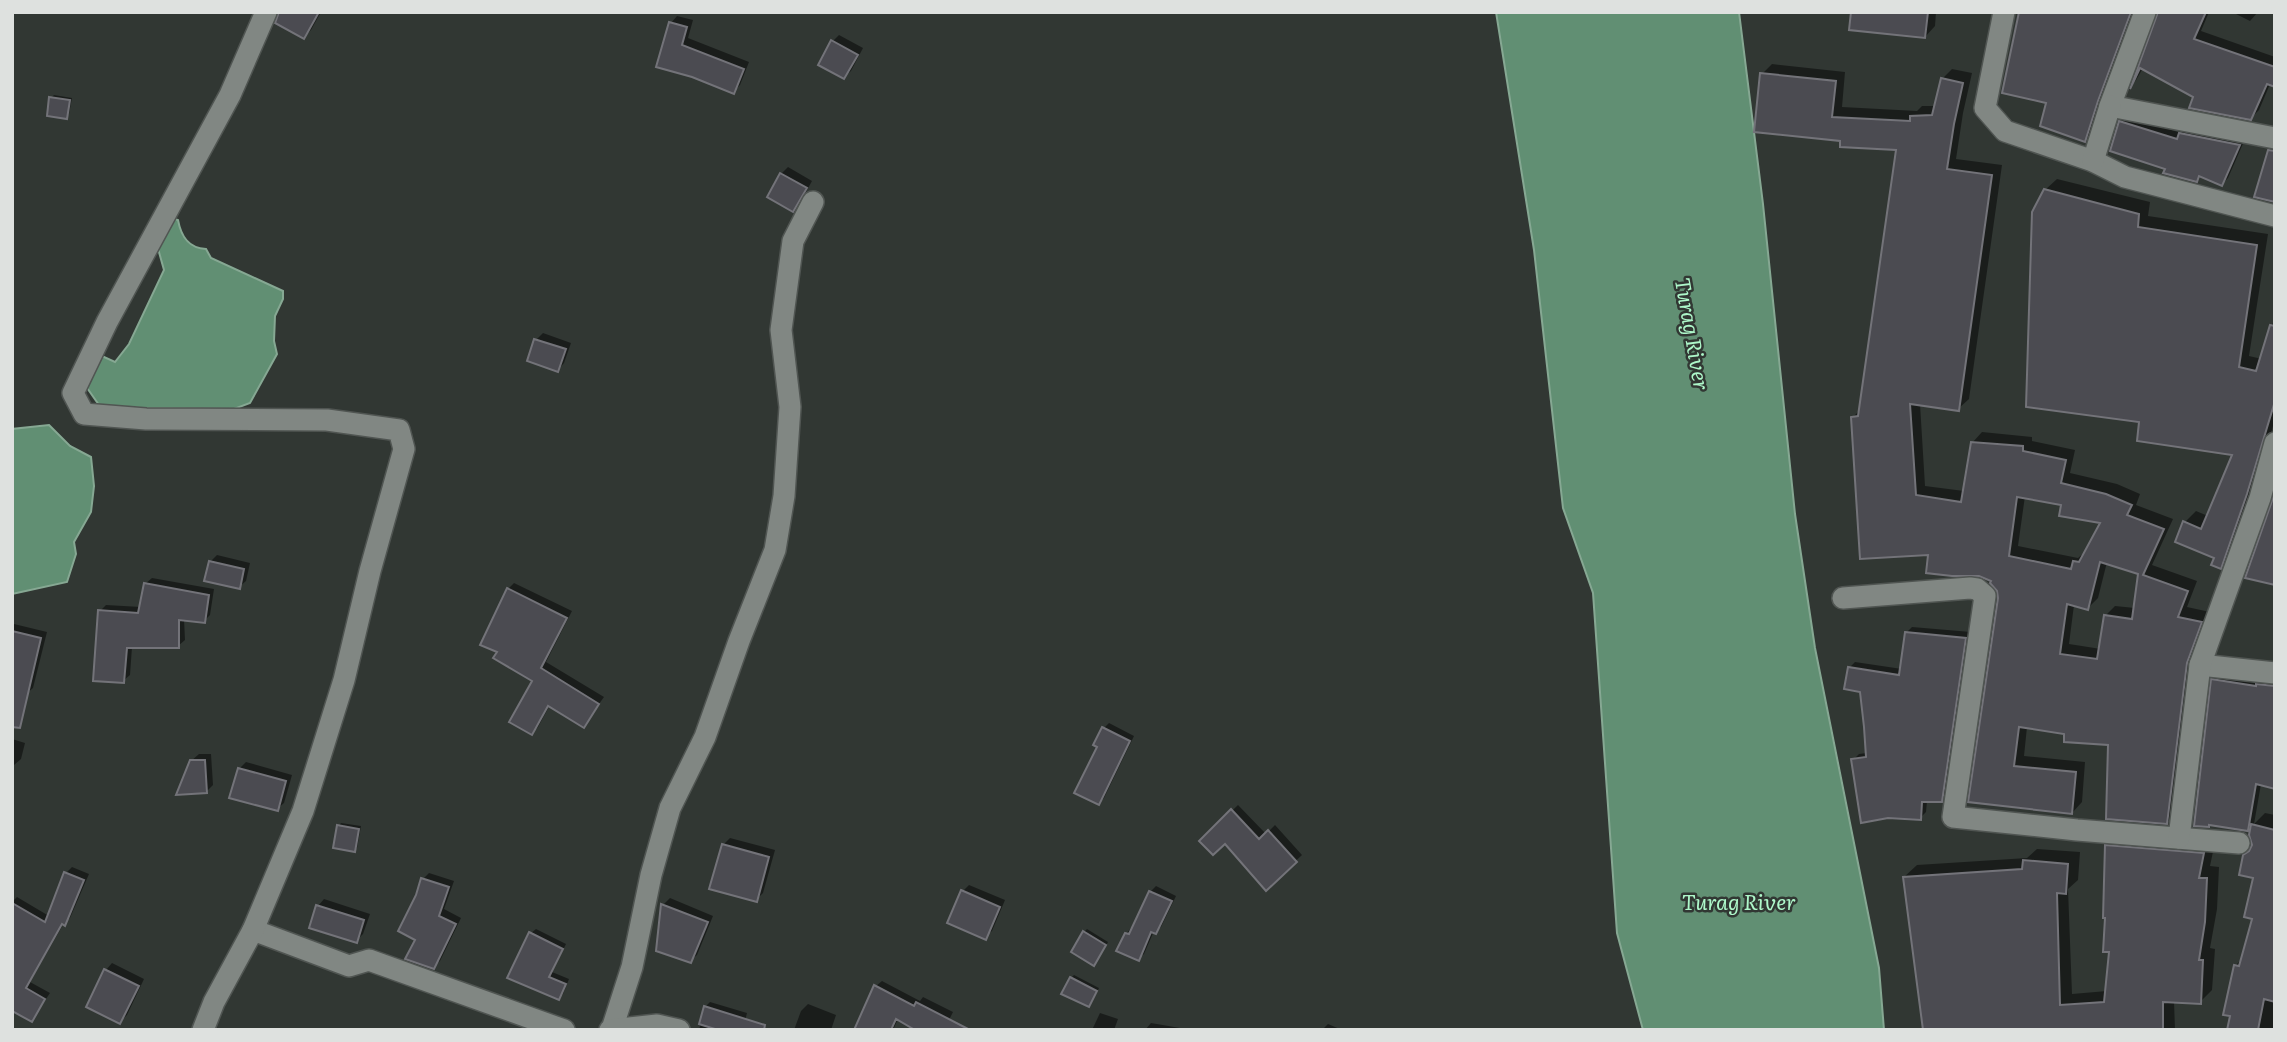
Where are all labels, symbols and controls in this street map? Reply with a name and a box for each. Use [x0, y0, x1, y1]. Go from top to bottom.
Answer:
water label: Turag River [1669, 275, 1719, 393]
water label: Turag River [1682, 885, 1796, 916]

